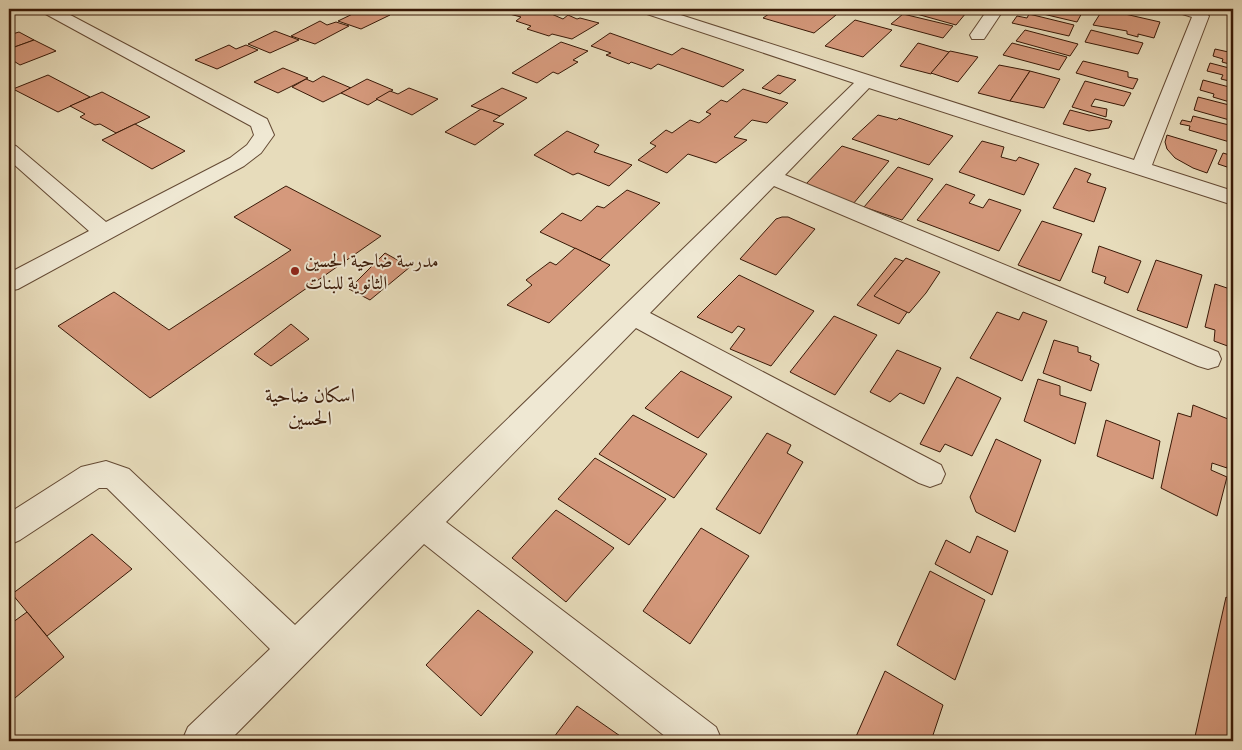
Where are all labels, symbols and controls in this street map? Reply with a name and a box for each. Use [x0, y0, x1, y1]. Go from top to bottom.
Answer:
place label: مدرسة ضاحية الحسين الثانوية للبنات [305, 246, 439, 296]
marker: مدرسة ضاحية الحسين الثانوية للبنات [289, 265, 301, 277]
district label: اسكان ضاحية الحسين [265, 380, 355, 432]

